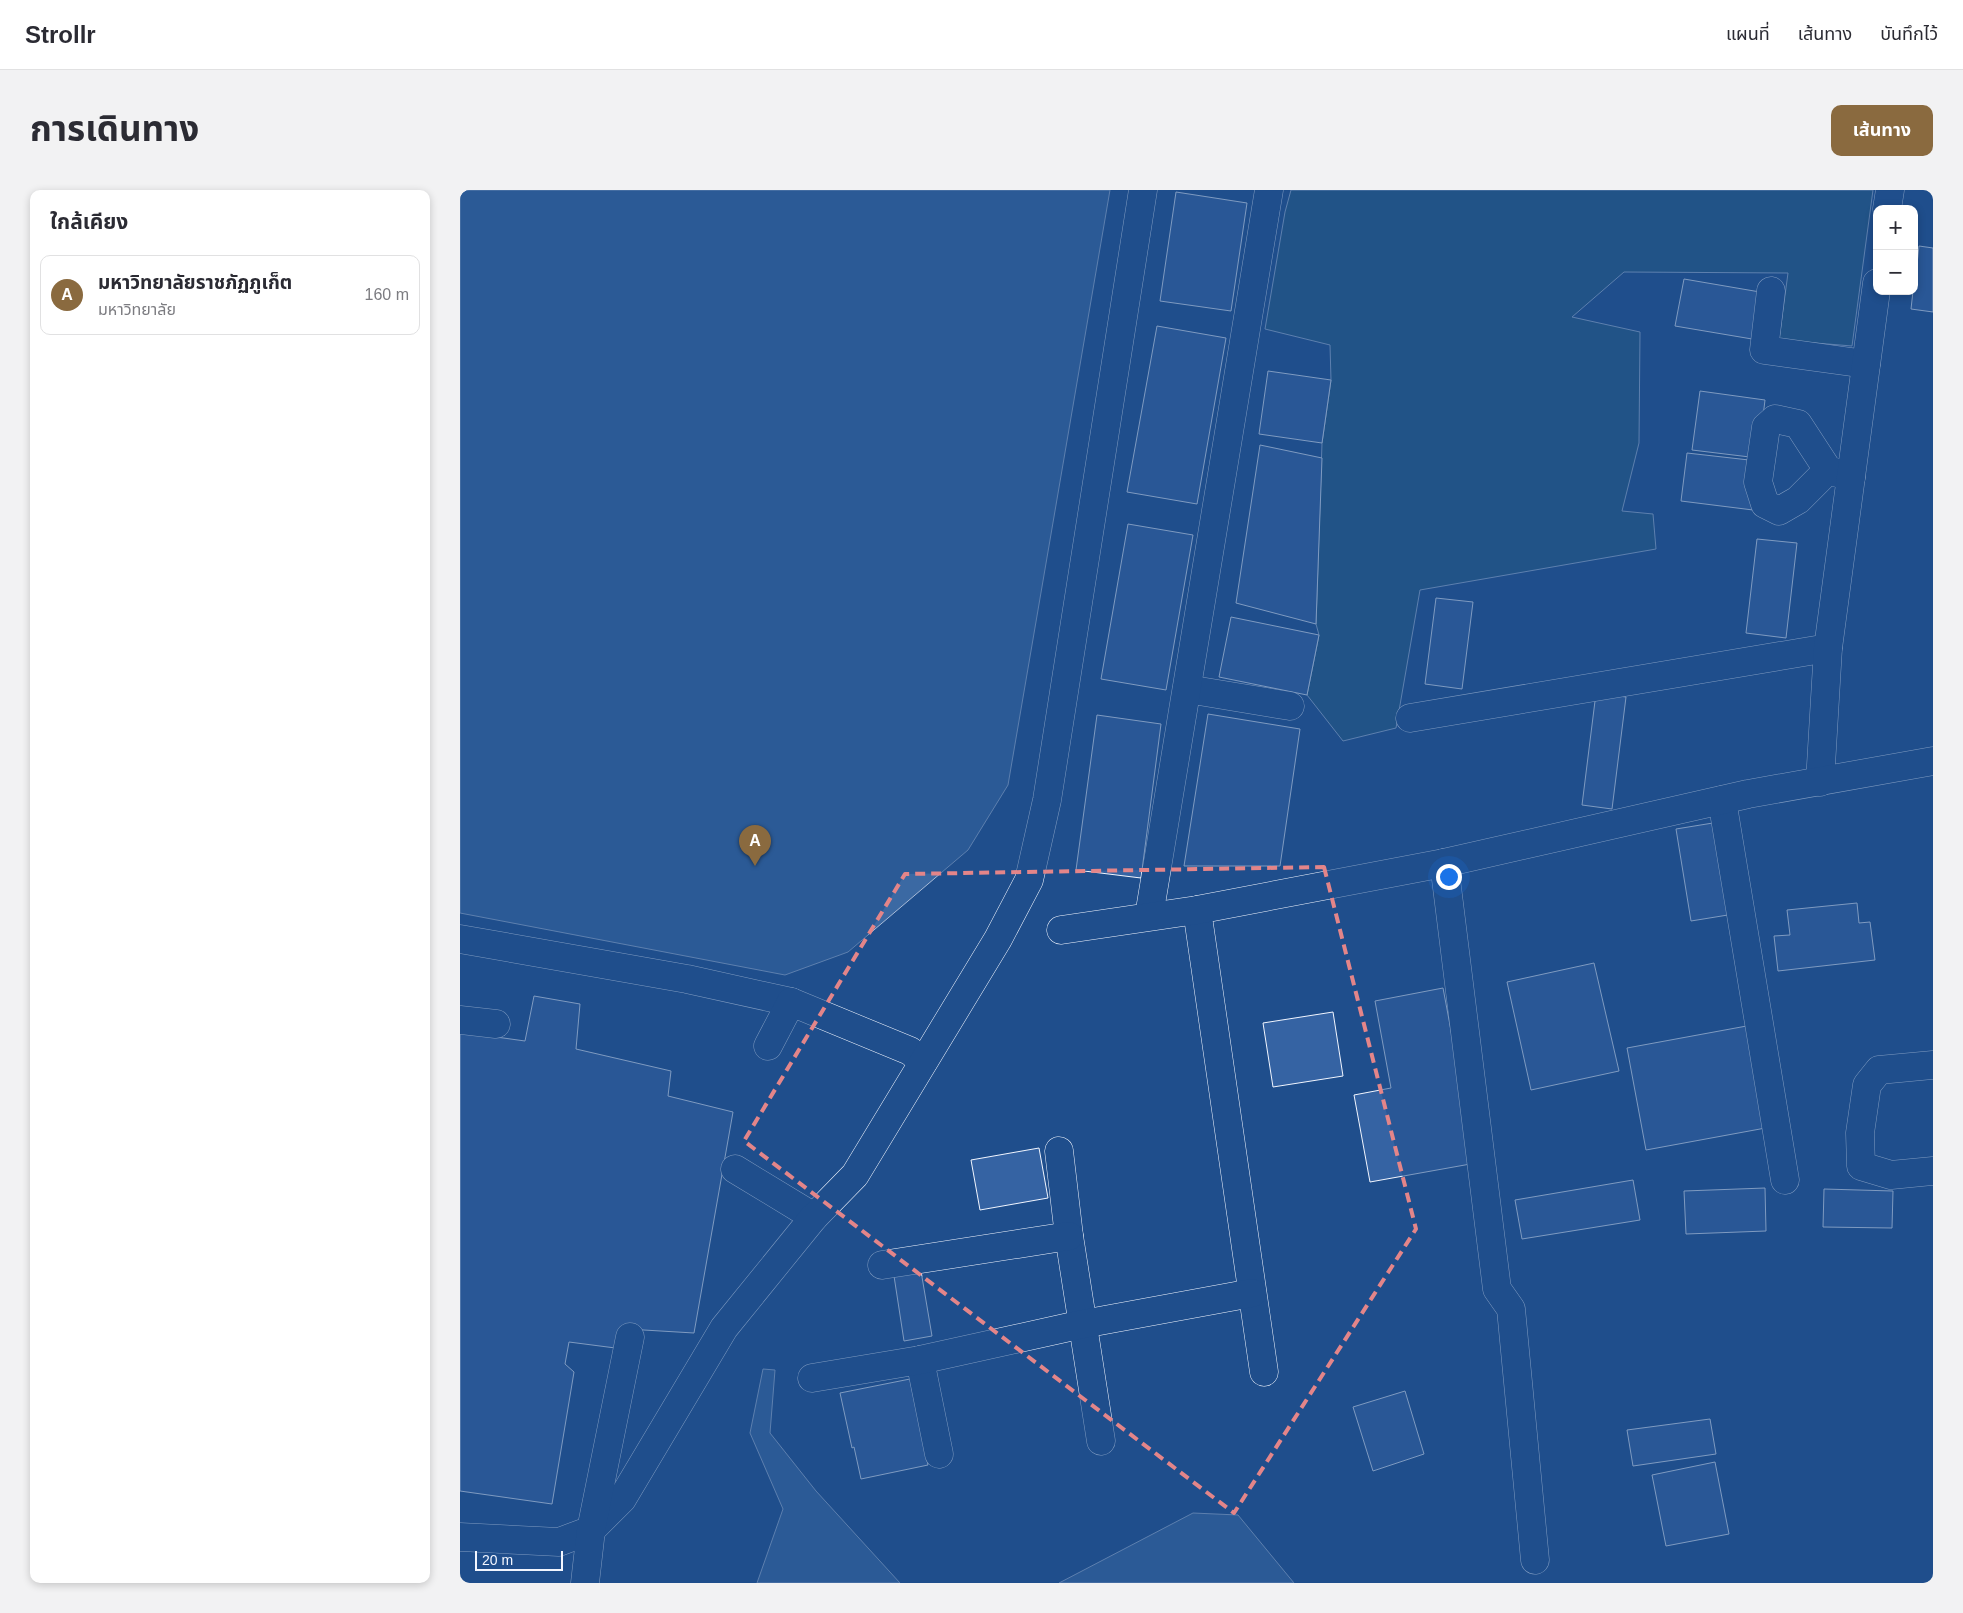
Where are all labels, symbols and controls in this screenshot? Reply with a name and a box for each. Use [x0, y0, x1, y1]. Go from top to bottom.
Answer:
text: Strollr [25, 21, 96, 48]
text: แผนที่ [1726, 24, 1770, 44]
text: เส้นทาง [1798, 24, 1852, 44]
text: บันทึกไว้ [1880, 24, 1938, 44]
button: เส้นทาง [1831, 105, 1933, 156]
text: การเดินทาง [30, 109, 199, 148]
map controls [1873, 205, 1918, 295]
button: + [1873, 205, 1918, 250]
text: ใกล้เคียง [50, 210, 128, 233]
button: − [1873, 250, 1918, 295]
text: มหาวิทยาลัยราชภัฏภูเก็ต [98, 272, 292, 293]
text: A [61, 286, 73, 303]
text: 160 m [365, 286, 409, 303]
text: มหาวิทยาลัย [98, 301, 176, 318]
pin: A [739, 825, 771, 866]
your location [1436, 864, 1462, 890]
scale bar [475, 1548, 562, 1571]
text: 20 m [482, 1552, 513, 1568]

